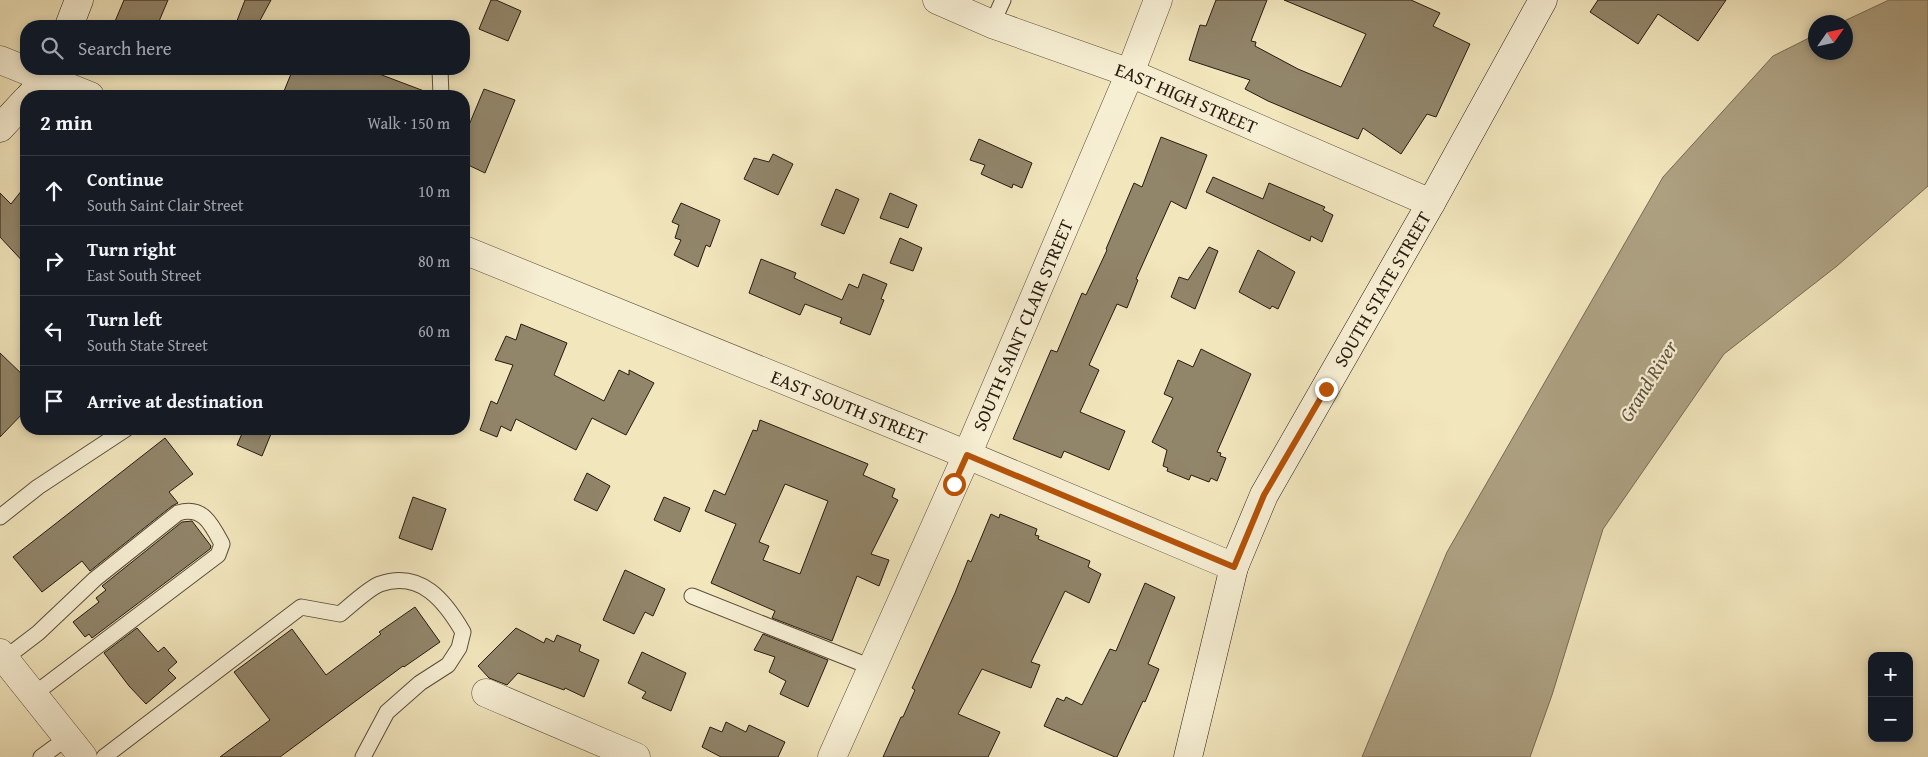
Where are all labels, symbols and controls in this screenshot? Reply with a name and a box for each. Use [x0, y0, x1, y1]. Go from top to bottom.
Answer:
north arrow [1808, 15, 1853, 60]
search box [20, 20, 470, 75]
icon: search [38, 34, 66, 62]
text: Search here [78, 34, 172, 62]
street label: EAST HIGH STREET [1111, 55, 1262, 141]
text: 2 min [40, 107, 92, 138]
text: Walk · 150 m [367, 111, 450, 135]
text: Continue [87, 165, 164, 193]
icon: ahead [40, 177, 68, 205]
text: 10 m [418, 179, 450, 203]
text: South Saint Clair Street [87, 193, 244, 217]
street label: SOUTH STATE STREET [1326, 205, 1438, 372]
street label: SOUTH SAINT CLAIR STREET [965, 215, 1080, 435]
text: Turn right [87, 235, 176, 263]
icon: right [40, 247, 68, 275]
text: 80 m [418, 249, 450, 273]
text: East South Street [87, 263, 201, 287]
text: Turn left [87, 305, 162, 333]
icon: left [40, 317, 68, 345]
text: 60 m [418, 319, 450, 343]
text: South State Street [87, 333, 208, 357]
water label: Grand River [1611, 334, 1684, 427]
street label: EAST SOUTH STREET [767, 362, 932, 451]
route end [1315, 378, 1338, 401]
icon: arrive [40, 387, 68, 415]
text: Arrive at destination [87, 387, 263, 415]
route start [943, 473, 966, 496]
map controls [1868, 652, 1913, 742]
button: + [1868, 652, 1913, 697]
button: − [1868, 697, 1913, 742]

